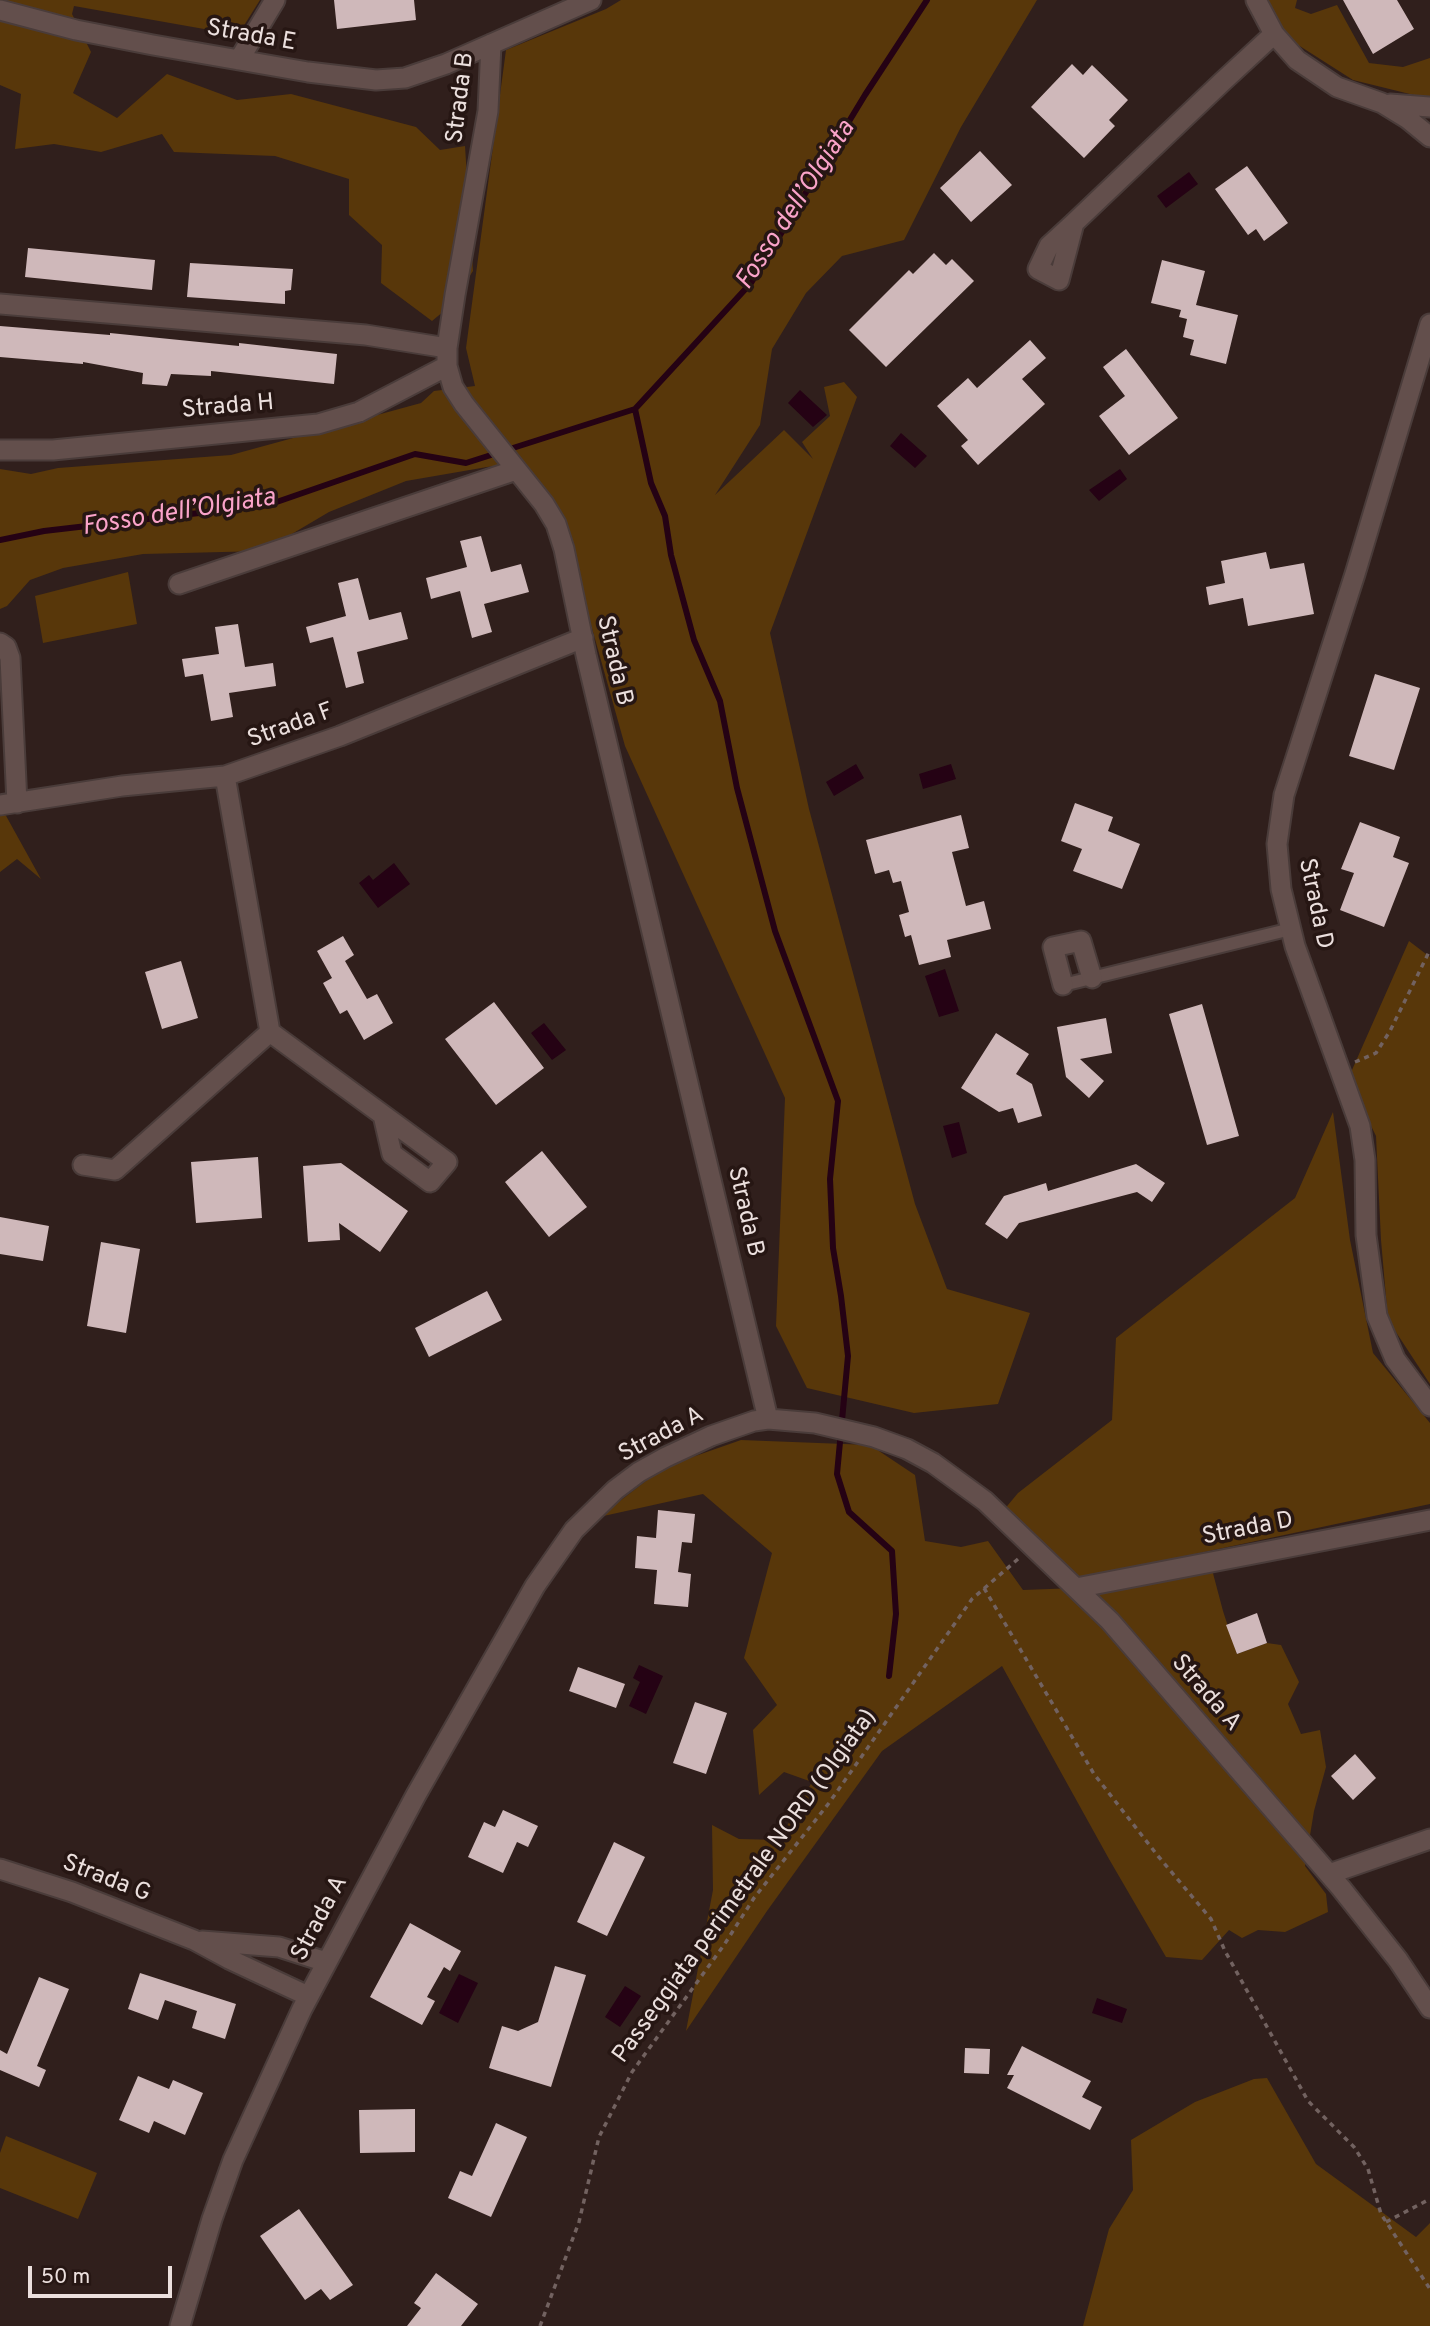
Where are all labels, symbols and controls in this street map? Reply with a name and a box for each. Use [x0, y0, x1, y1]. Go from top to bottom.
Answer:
street label: Strada E [204, 15, 298, 59]
street label: Strada B [442, 51, 482, 145]
water label: Fosso dell’Olgiata [731, 116, 863, 296]
street label: Strada H [181, 390, 275, 426]
water label: Fosso dell’Olgiata [80, 483, 278, 545]
street label: Strada B [589, 613, 637, 709]
street label: Strada F [244, 698, 338, 756]
street label: Strada D [1290, 856, 1338, 952]
street label: Strada B [720, 1164, 768, 1260]
street label: Strada A [615, 1402, 709, 1470]
street label: Strada D [1200, 1507, 1296, 1553]
street label: Strada A [1164, 1650, 1246, 1738]
street label: Passeggiata perimetrale NORD (Olgiata) [608, 1704, 884, 2070]
street label: Strada G [58, 1850, 154, 1910]
street label: Strada A [287, 1872, 355, 1966]
scale bar [32, 2252, 175, 2296]
text: 50 m [41, 2264, 90, 2291]

